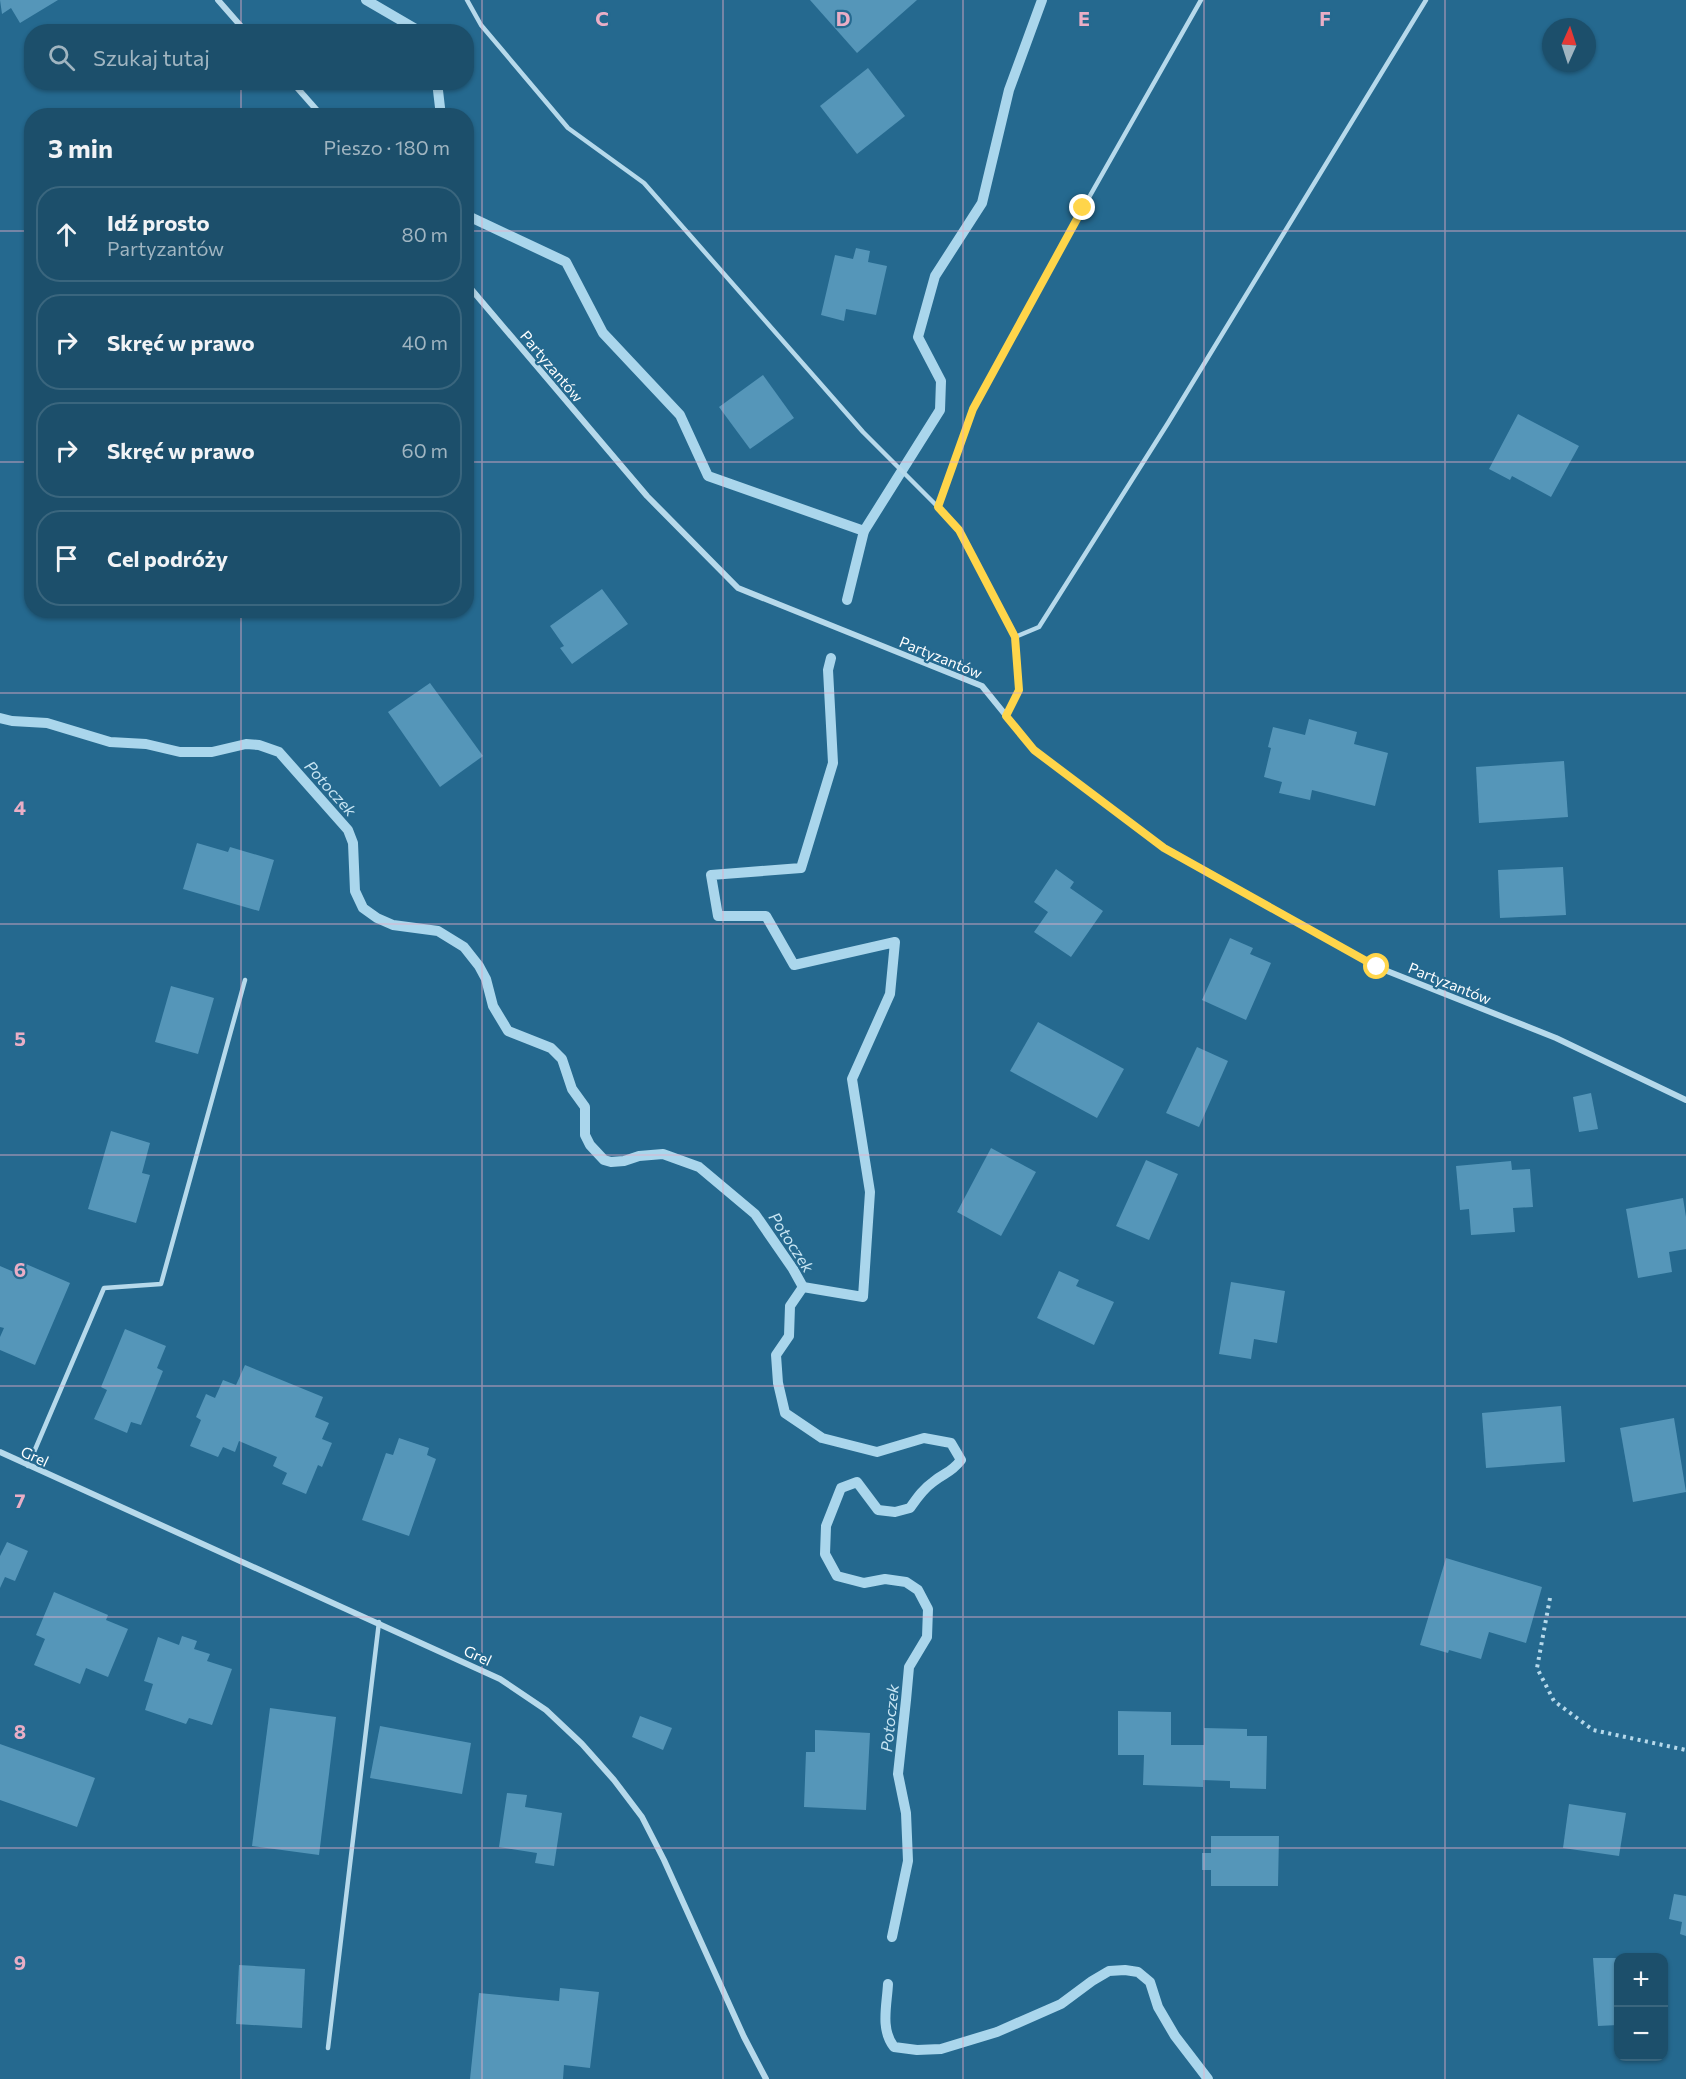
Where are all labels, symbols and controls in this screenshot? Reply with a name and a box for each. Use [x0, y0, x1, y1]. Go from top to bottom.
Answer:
text: C [595, 6, 609, 30]
text: D [836, 6, 850, 30]
text: E [1078, 6, 1090, 30]
text: F [1319, 6, 1331, 30]
north arrow [1542, 18, 1596, 72]
search box [24, 24, 474, 90]
icon: search [45, 41, 78, 74]
text: Szukaj tutaj [93, 44, 210, 71]
text: 3 min [48, 132, 113, 163]
text: Pieszo · 180 m [323, 135, 450, 159]
route end [1069, 194, 1095, 220]
text: Idź prosto [107, 209, 210, 236]
icon: ahead [50, 218, 83, 251]
text: 80 m [402, 222, 448, 246]
text: Partyzantów [107, 236, 224, 260]
icon: right [50, 326, 83, 359]
street label: Partyzantów [517, 327, 587, 405]
text: Skręć w prawo [107, 329, 255, 356]
text: 40 m [402, 330, 448, 354]
icon: right [50, 434, 83, 467]
text: Skręć w prawo [107, 437, 255, 464]
text: 60 m [402, 438, 448, 462]
icon: arrive [50, 542, 83, 575]
text: Cel podróży [107, 545, 228, 572]
street label: Partyzantów [897, 632, 985, 682]
water label: Potoczek [301, 756, 361, 820]
text: 4 [14, 795, 26, 819]
route start [1363, 953, 1389, 979]
street label: Partyzantów [1406, 958, 1494, 1008]
text: 5 [14, 1026, 26, 1050]
water label: Potoczek [766, 1208, 819, 1276]
text: 6 [14, 1257, 26, 1281]
street label: Grel [18, 1442, 52, 1470]
text: 7 [15, 1488, 26, 1512]
street label: Grel [461, 1641, 495, 1669]
water label: Potoczek [876, 1683, 902, 1753]
text: 8 [14, 1719, 26, 1743]
text: 9 [14, 1950, 26, 1974]
map controls [1614, 1953, 1668, 2061]
button: + [1614, 1953, 1668, 2007]
button: − [1614, 2007, 1668, 2061]

